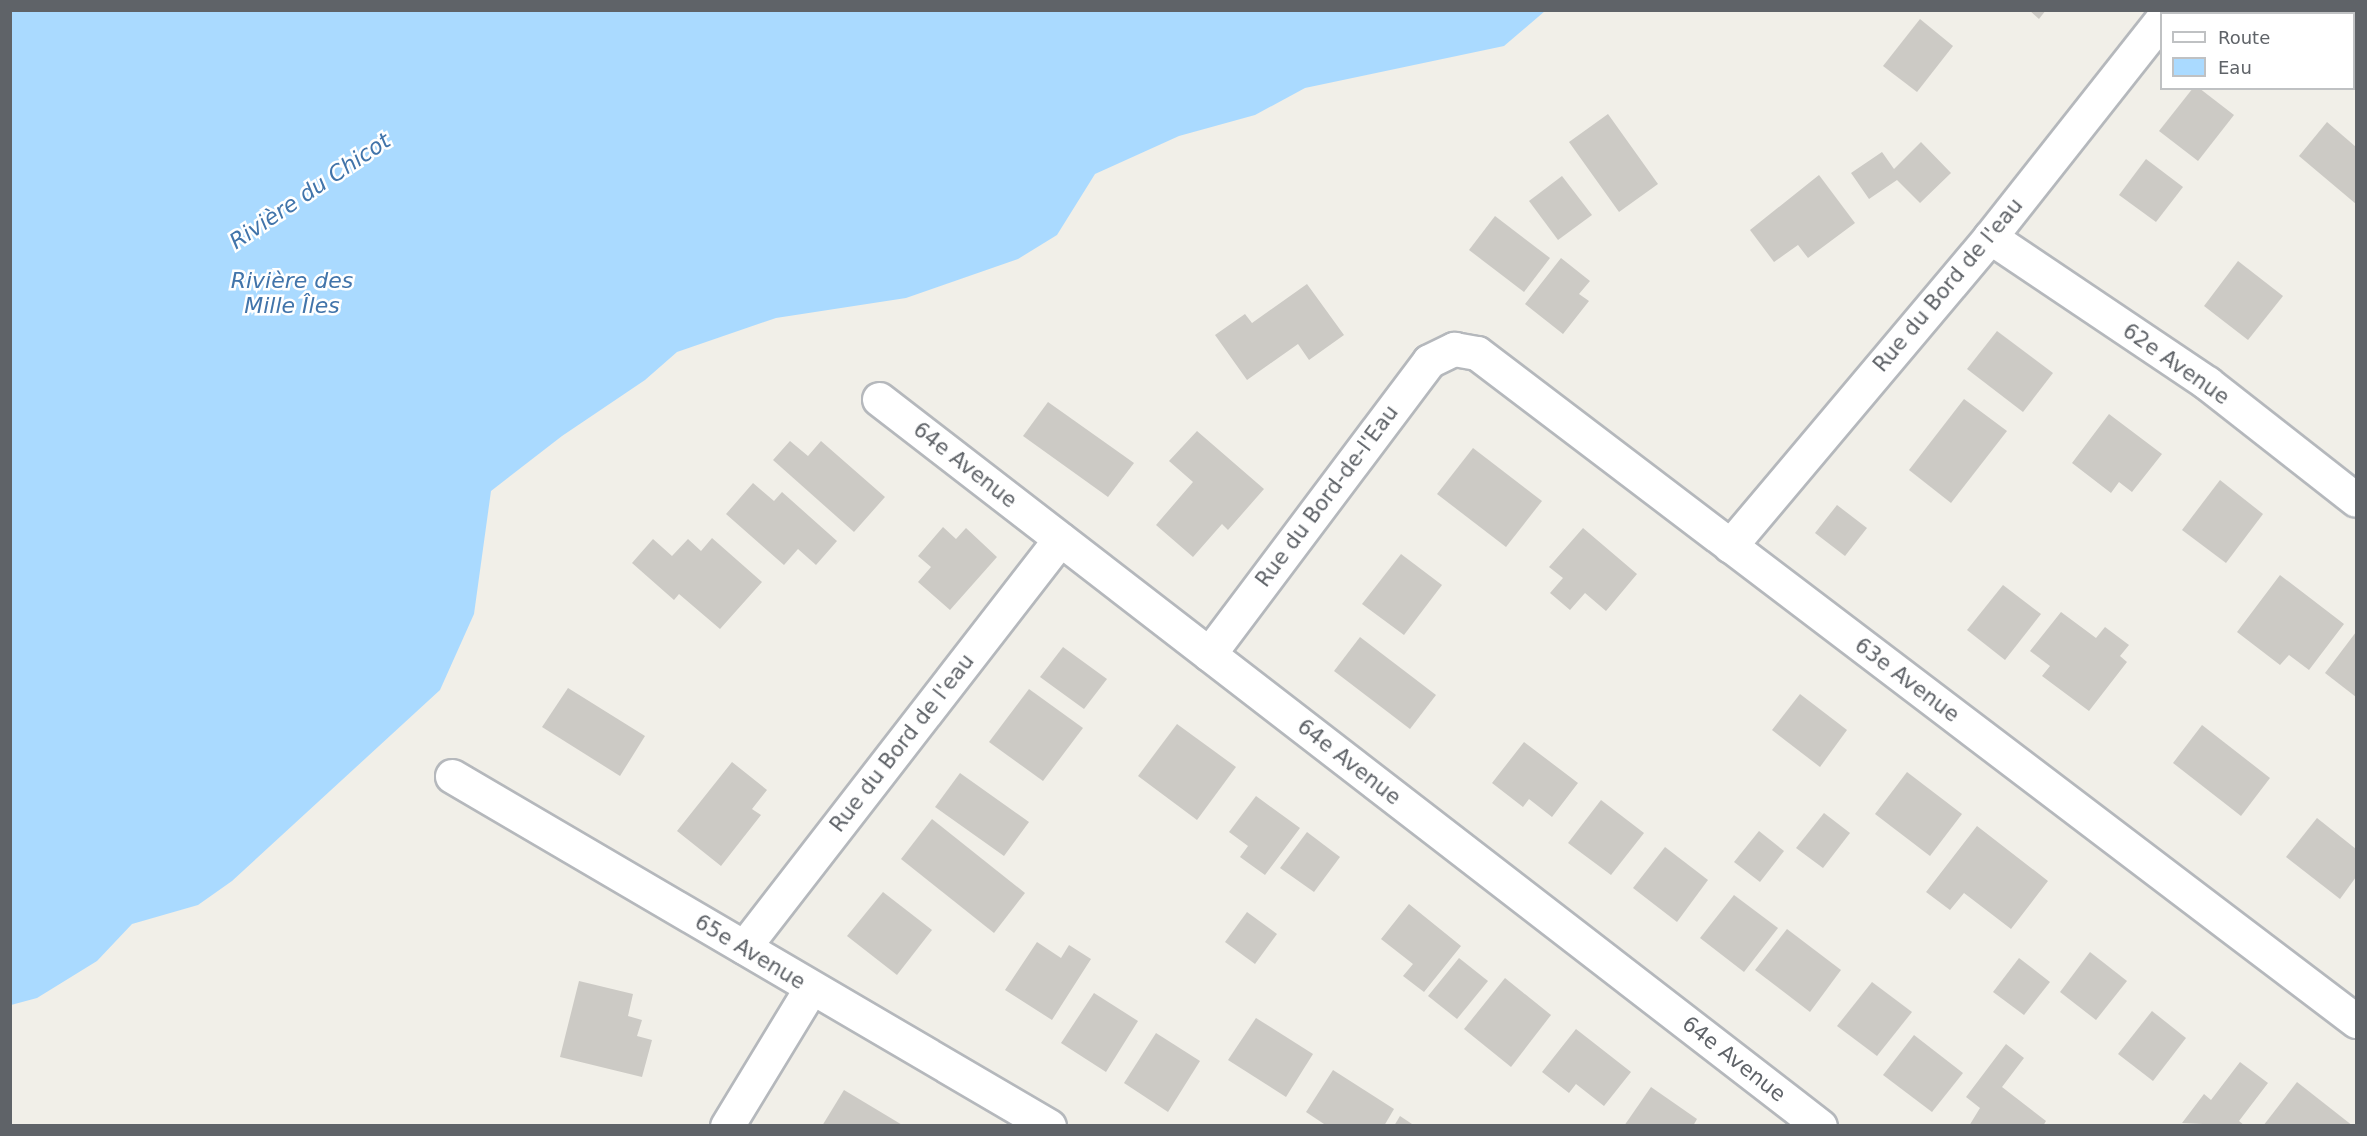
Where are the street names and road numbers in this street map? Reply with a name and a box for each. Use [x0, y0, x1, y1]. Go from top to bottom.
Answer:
street label: Rue du Bord de l'eau [1868, 193, 2028, 377]
street label: 62e Avenue [2118, 318, 2234, 410]
street label: Rue du Bord-de-l'Eau [1250, 400, 1404, 592]
street label: 64e Avenue [908, 417, 1022, 513]
street label: 63e Avenue [1850, 633, 1964, 727]
street label: Rue du Bord de l'eau [825, 649, 979, 837]
street label: 64e Avenue [1292, 714, 1406, 810]
street label: 65e Avenue [690, 909, 810, 995]
street label: 64e Avenue [1677, 1011, 1791, 1107]

